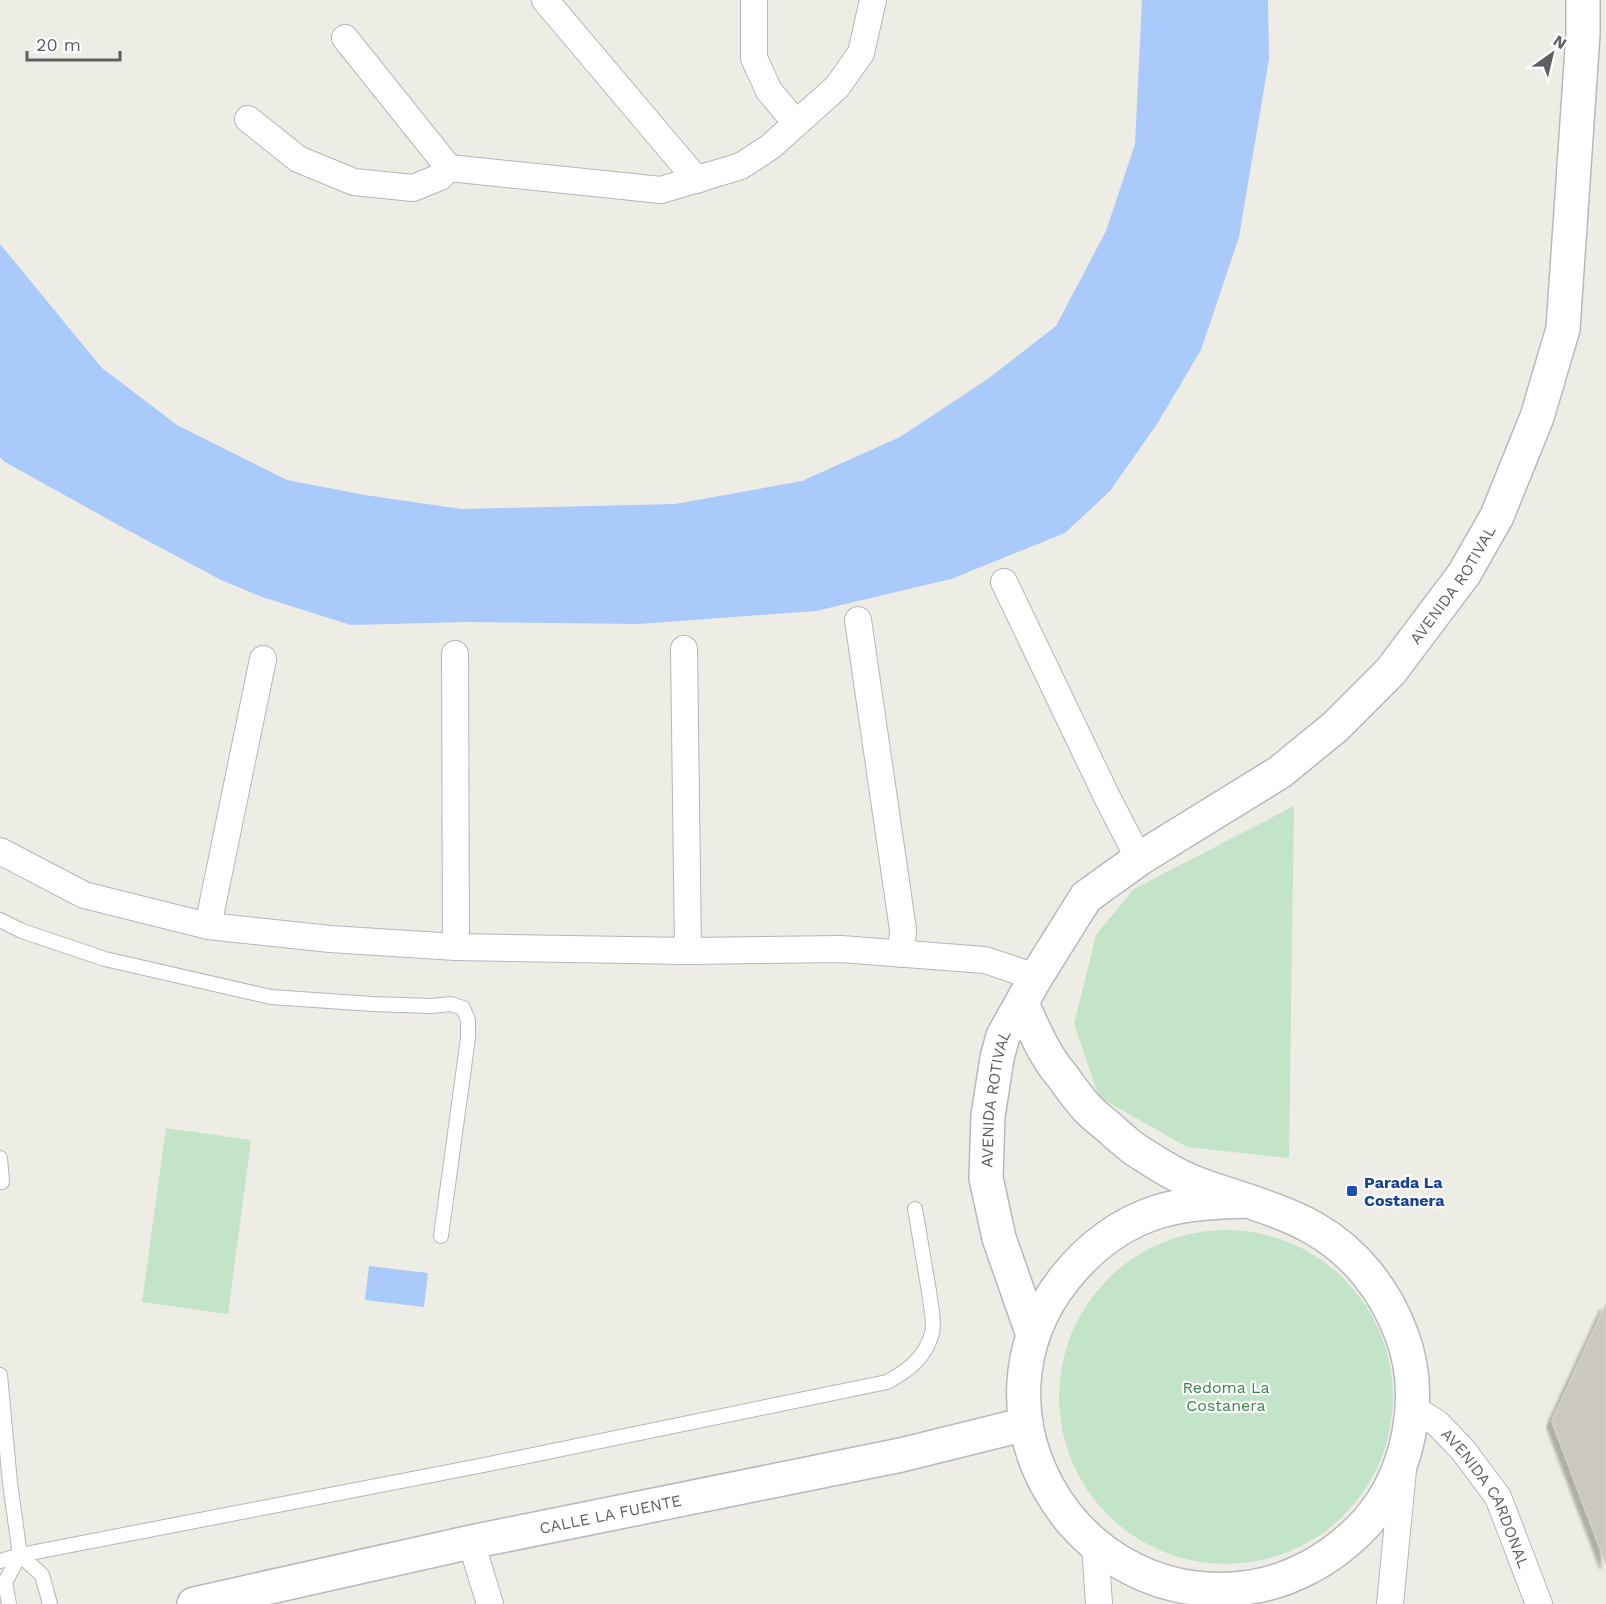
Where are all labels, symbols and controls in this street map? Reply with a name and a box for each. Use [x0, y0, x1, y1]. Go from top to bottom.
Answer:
scale bar [27, 24, 120, 62]
north arrow [1522, 24, 1582, 84]
text: N [1550, 31, 1570, 53]
text: 20 m [36, 34, 81, 55]
street label: AVENIDA ROTIVAL [1405, 522, 1499, 648]
street label: AVENIDA ROTIVAL [977, 1026, 1014, 1168]
place label: Parada La Costanera [1364, 1173, 1445, 1210]
marker: Parada La Costanera [1345, 1184, 1359, 1198]
park label: Redoma La Costanera [1182, 1378, 1270, 1415]
street label: AVENIDA CARDONAL [1437, 1424, 1534, 1571]
street label: CALLE LA FUENTE [538, 1490, 683, 1537]

